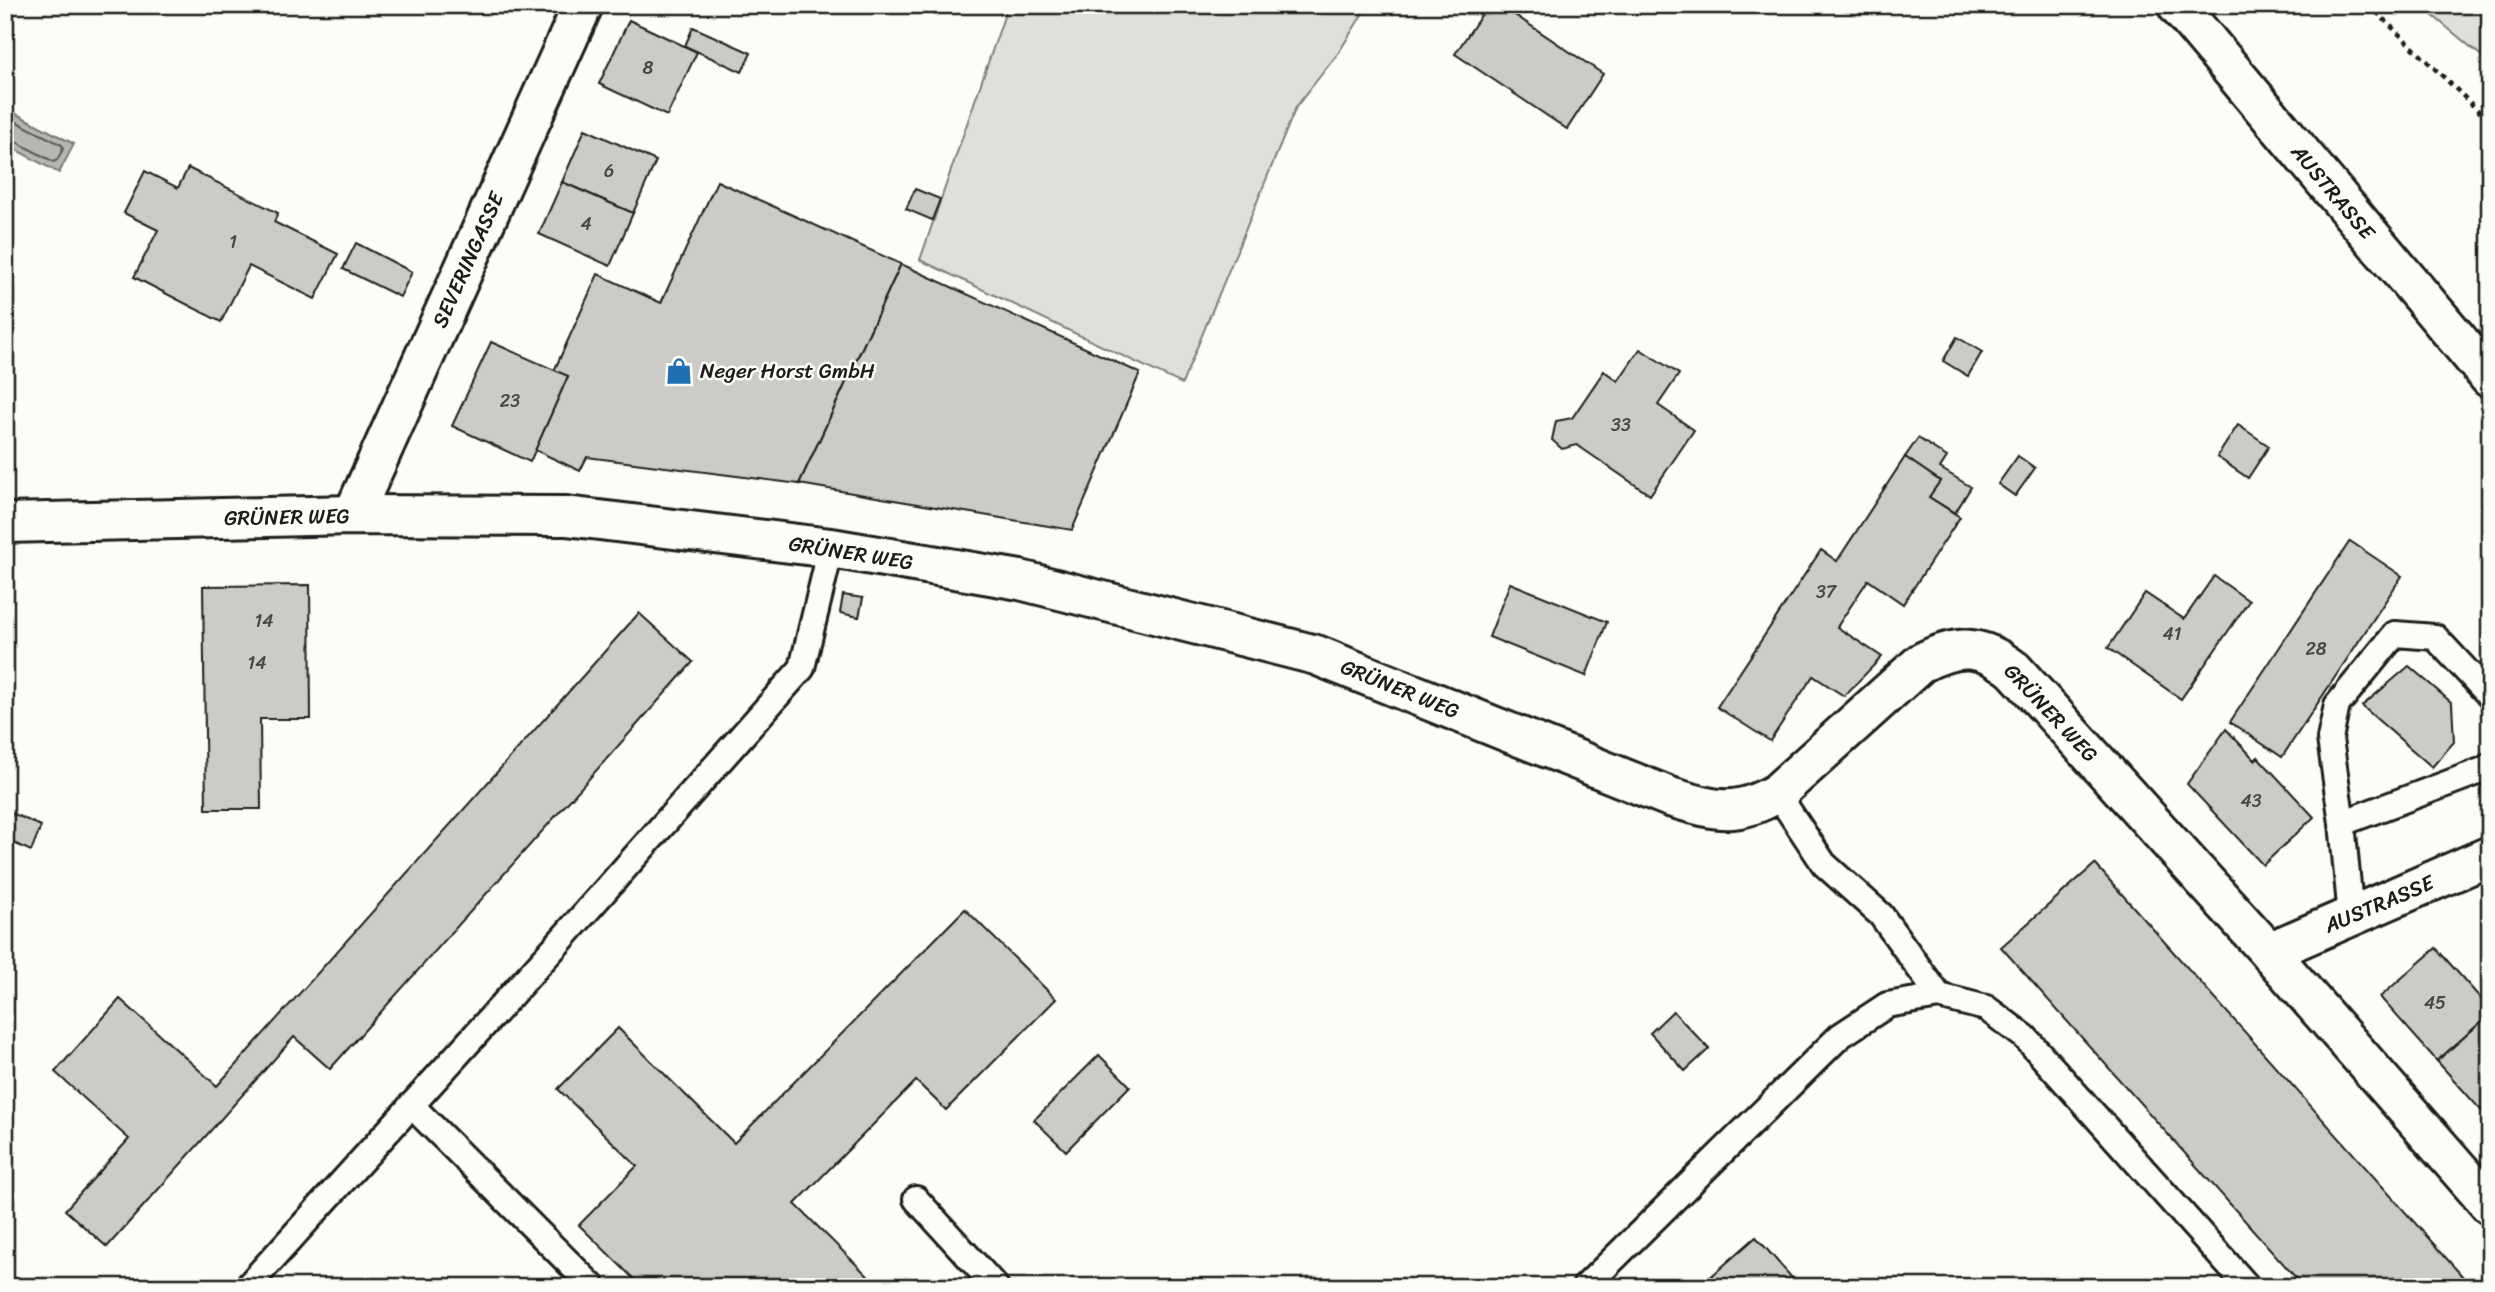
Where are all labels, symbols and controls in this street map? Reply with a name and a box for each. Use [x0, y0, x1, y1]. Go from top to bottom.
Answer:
house number: 8 [643, 52, 654, 84]
street label: AUSTRASSE [2281, 135, 2386, 250]
house number: 6 [604, 155, 614, 187]
street label: SEVERINGASSE [421, 185, 515, 334]
house number: 4 [580, 208, 592, 240]
house number: 1 [229, 226, 237, 258]
place label: Neger Horst GmbH [700, 352, 875, 390]
shop icon: Neger Horst GmbH [664, 356, 694, 386]
house number: 23 [500, 385, 520, 417]
house number: 33 [1611, 409, 1631, 441]
street label: GRÜNER WEG [224, 497, 350, 537]
street label: GRÜNER WEG [786, 524, 916, 582]
house number: 37 [1816, 576, 1838, 608]
house number: 14 [255, 605, 273, 637]
house number: 41 [2163, 618, 2182, 650]
house number: 28 [2305, 633, 2327, 665]
house number: 14 [248, 647, 266, 679]
street label: GRÜNER WEG [1335, 648, 1465, 730]
street label: GRÜNER WEG [1994, 654, 2108, 772]
house number: 43 [2240, 785, 2262, 817]
street label: AUSTRASSE [2317, 863, 2441, 945]
house number: 45 [2424, 987, 2446, 1019]

